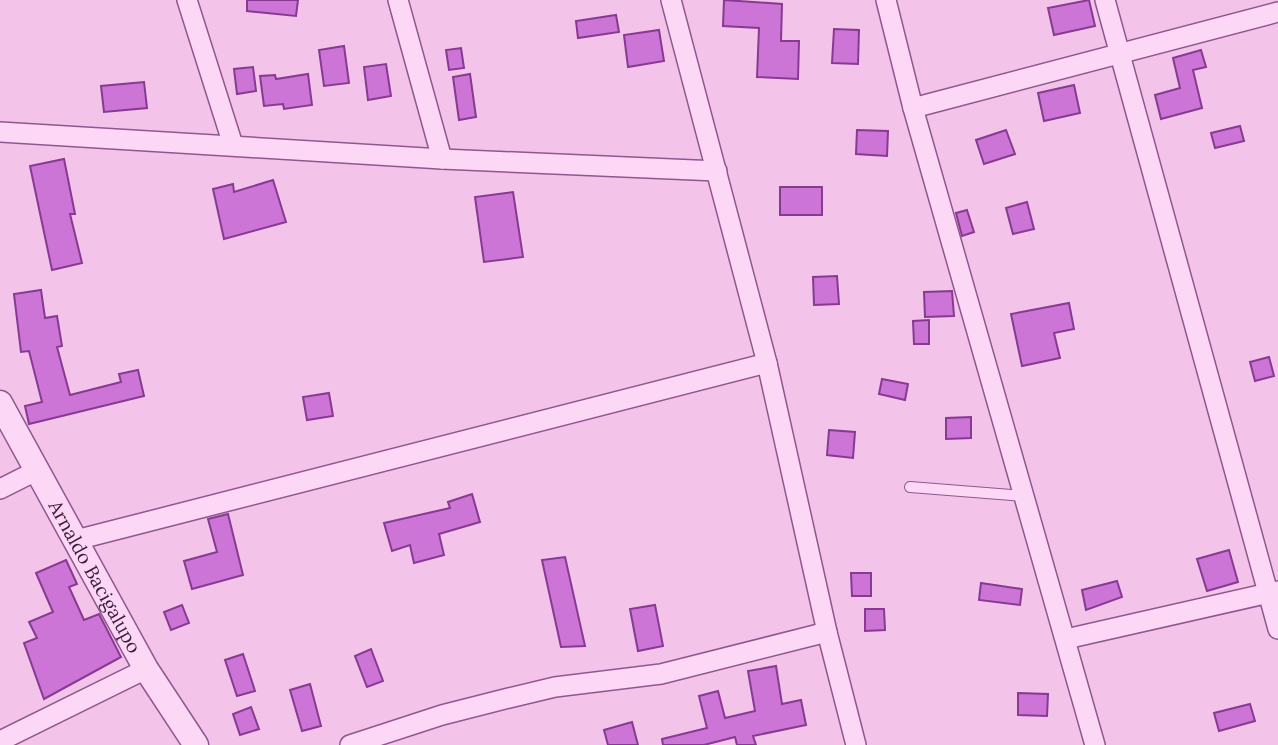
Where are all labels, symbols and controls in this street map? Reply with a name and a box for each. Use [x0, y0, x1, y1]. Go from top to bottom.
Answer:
street label: Arnaldo Bacigalupo [43, 495, 147, 657]

